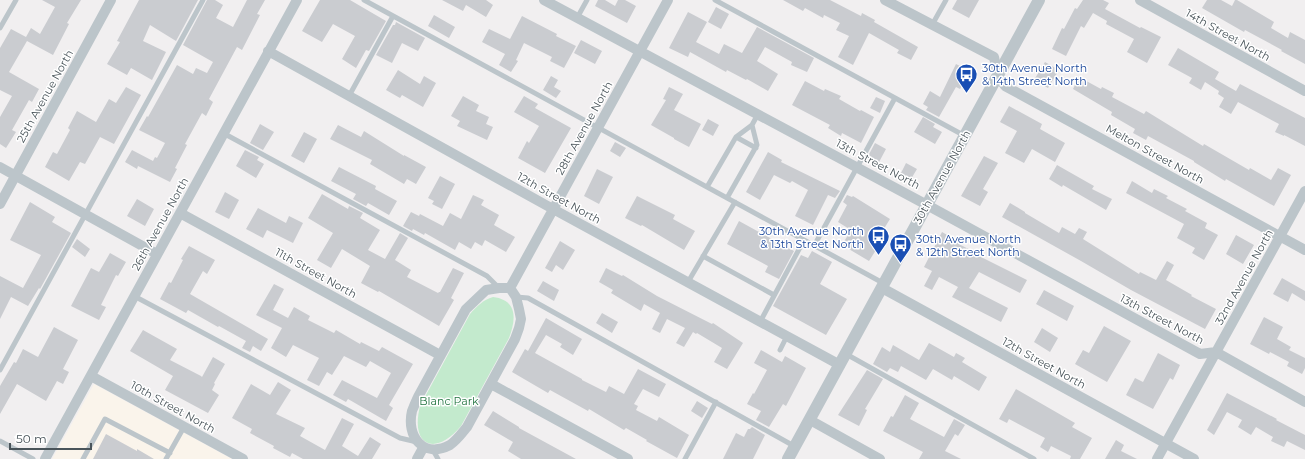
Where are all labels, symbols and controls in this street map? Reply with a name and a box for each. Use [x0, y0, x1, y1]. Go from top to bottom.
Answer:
street label: 14th Street North [1183, 6, 1273, 64]
street label: 25th Avenue North [14, 47, 76, 145]
bus stop icon: 30th Avenue North & 14th Street North [954, 61, 980, 94]
place label: 30th Avenue North & 14th Street North [982, 61, 1087, 88]
street label: 28th Avenue North [552, 79, 616, 177]
street label: Melton Street North [1104, 121, 1206, 187]
street label: 30th Avenue North [910, 128, 974, 226]
street label: 13th Street North [833, 136, 923, 192]
street label: 12th Street North [515, 169, 603, 227]
street label: 26th Avenue North [129, 175, 191, 273]
place label: 30th Avenue North & 13th Street North [759, 224, 864, 251]
bus stop icon: 30th Avenue North & 13th Street North [866, 224, 892, 257]
street label: 32nd Avenue North [1212, 227, 1276, 327]
bus stop icon: 30th Avenue North & 12th Street North [888, 232, 914, 265]
place label: 30th Avenue North & 12th Street North [916, 232, 1021, 259]
street label: 11th Street North [273, 245, 359, 301]
street label: 13th Street North [1117, 291, 1207, 347]
street label: 12th Street North [1000, 334, 1088, 392]
street label: 10th Street North [128, 378, 218, 436]
park label: Blanc Park [419, 394, 479, 408]
scale bar [10, 425, 91, 451]
text: 50 m [16, 431, 47, 446]

